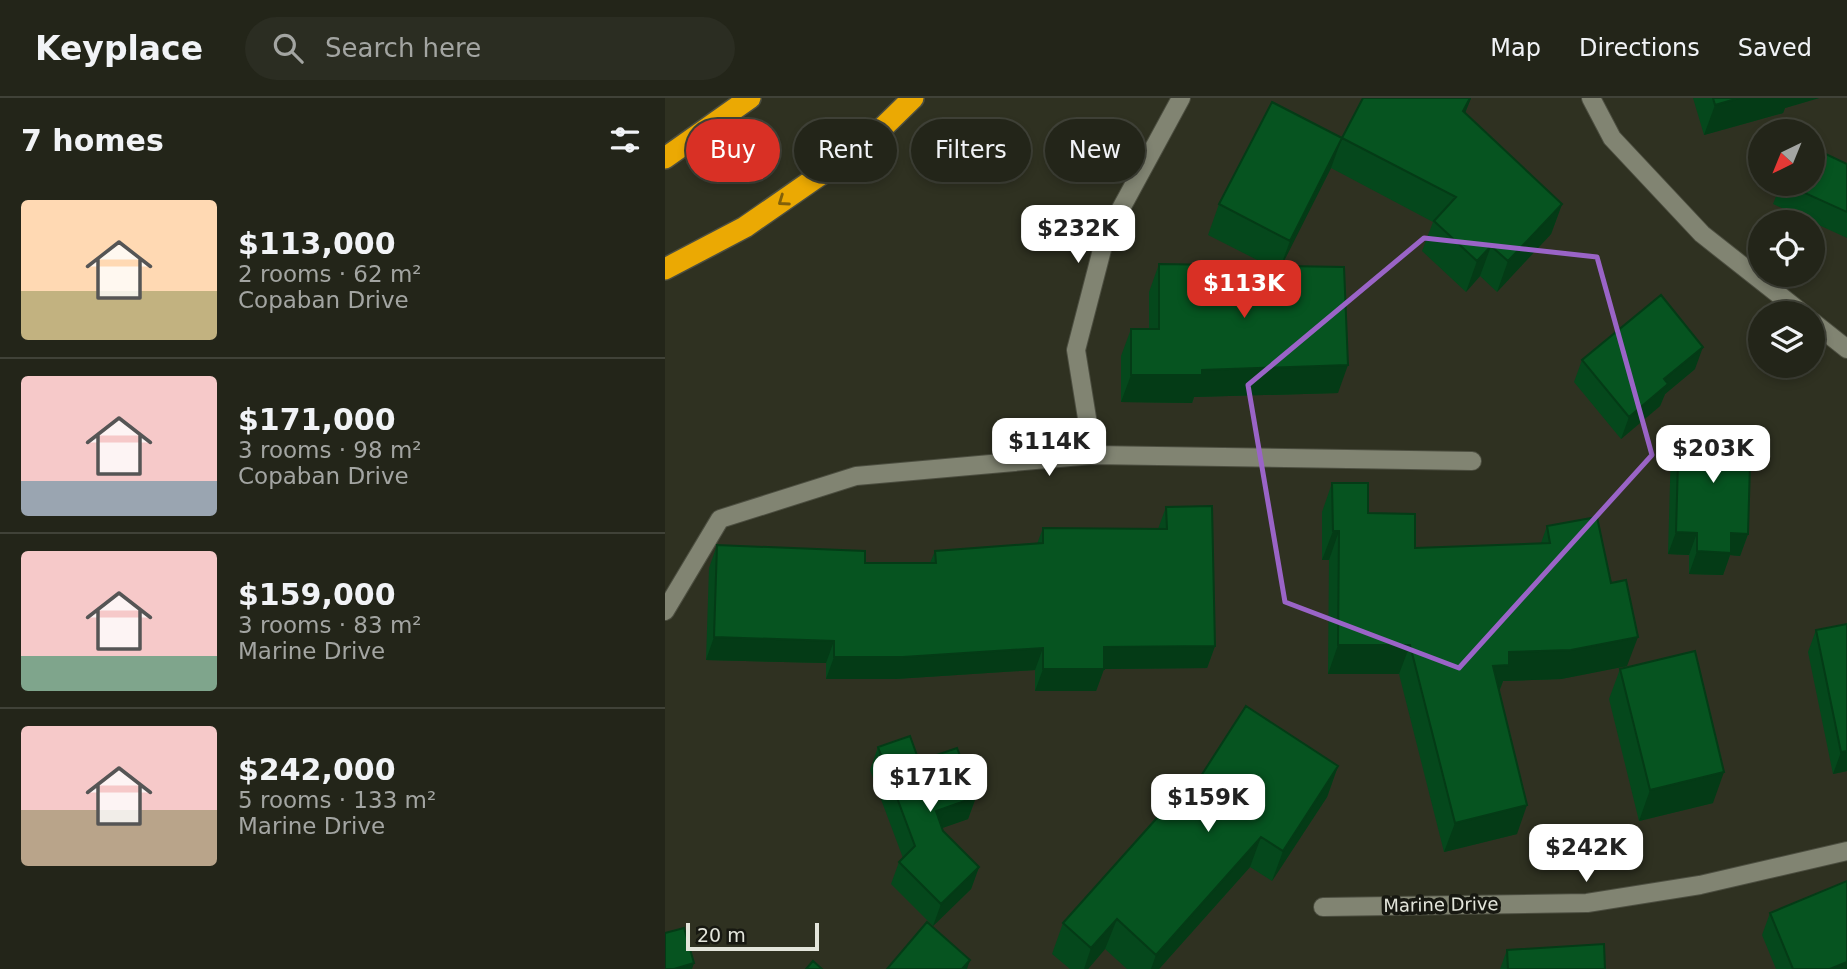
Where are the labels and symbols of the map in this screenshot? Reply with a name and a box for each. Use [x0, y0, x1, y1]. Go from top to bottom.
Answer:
north arrow [1748, 119, 1825, 196]
one-way arrow [778, 193, 791, 205]
pin: $232K [1029, 206, 1127, 265]
pin: $113K [1195, 260, 1293, 320]
pin: $114K [1000, 418, 1098, 478]
pin: $203K [1664, 426, 1762, 485]
pin: $171K [881, 754, 979, 814]
pin: $159K [1159, 774, 1257, 834]
pin: $242K [1537, 824, 1635, 884]
street label: Marine Drive [1383, 893, 1499, 916]
scale bar [686, 920, 819, 952]

